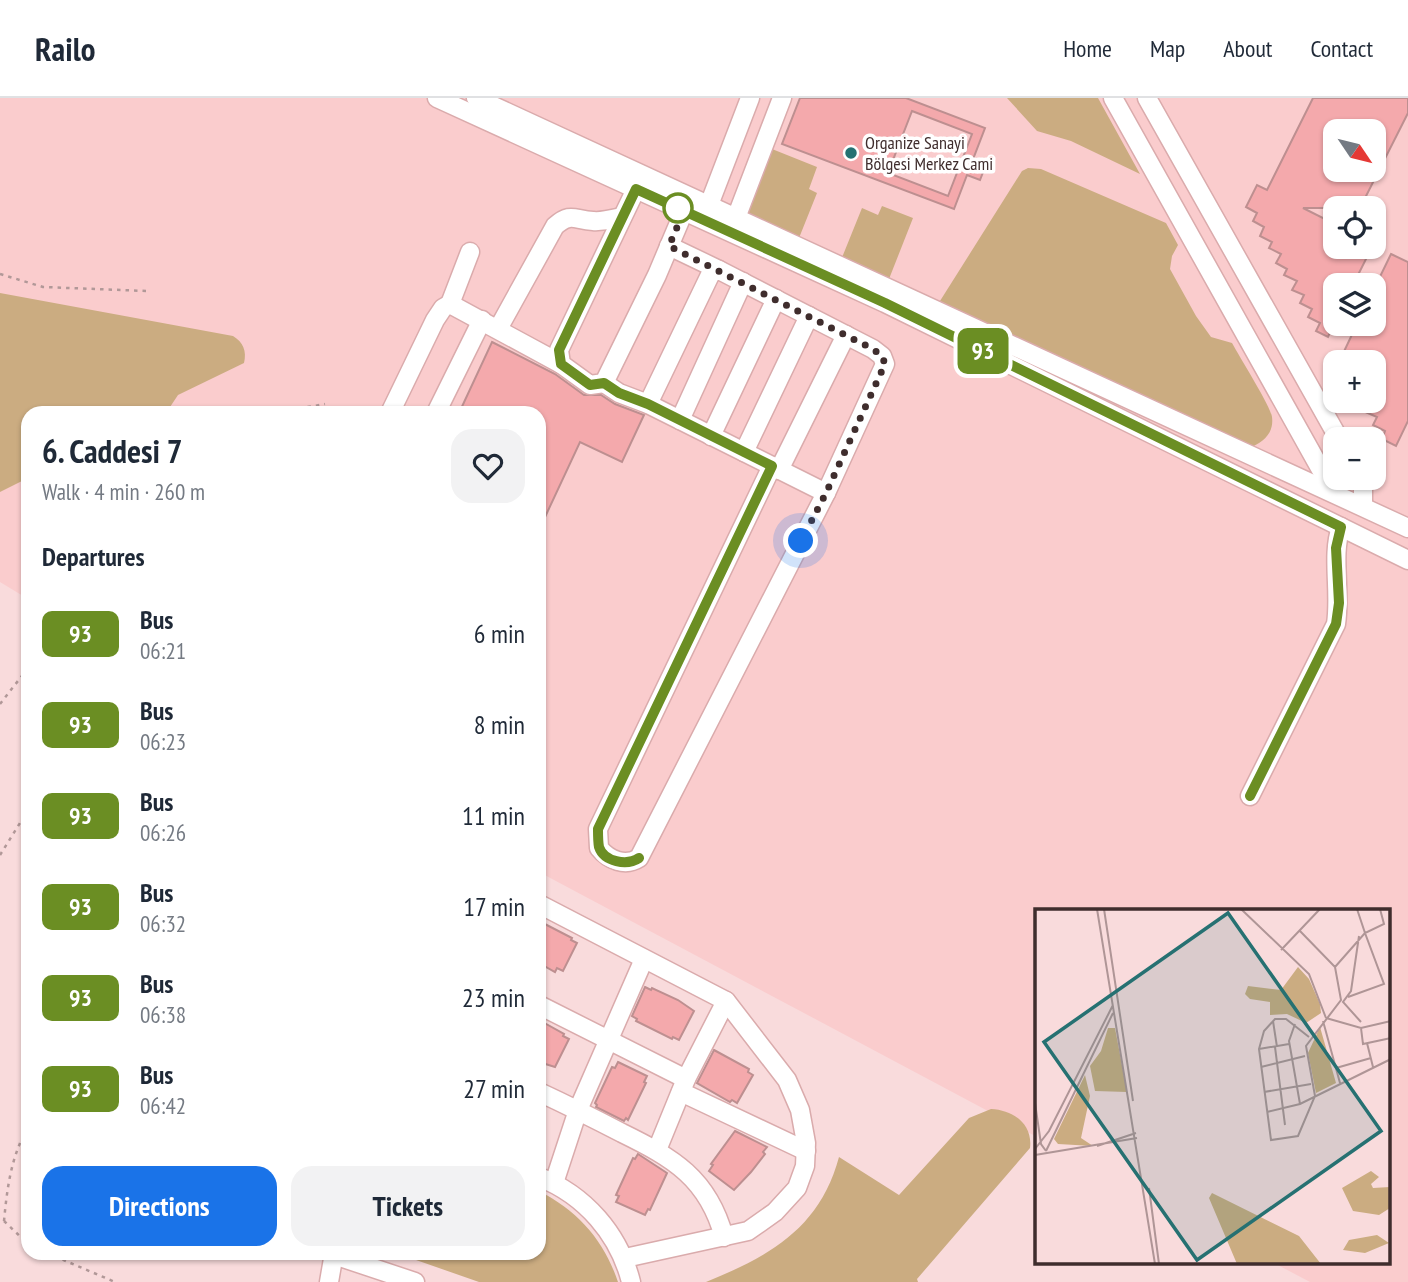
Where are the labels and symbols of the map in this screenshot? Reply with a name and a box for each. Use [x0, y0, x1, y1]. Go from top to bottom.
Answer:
north arrow [1323, 119, 1386, 182]
place label: Organize Sanayi Bölgesi Merkez Cami [865, 131, 993, 175]
marker: Organize Sanayi Bölgesi Merkez Cami [843, 145, 859, 161]
unlabelled marker [663, 193, 693, 223]
line badge: 93 [951, 328, 1014, 374]
your location [783, 523, 818, 558]
inset map [1035, 909, 1390, 1264]

